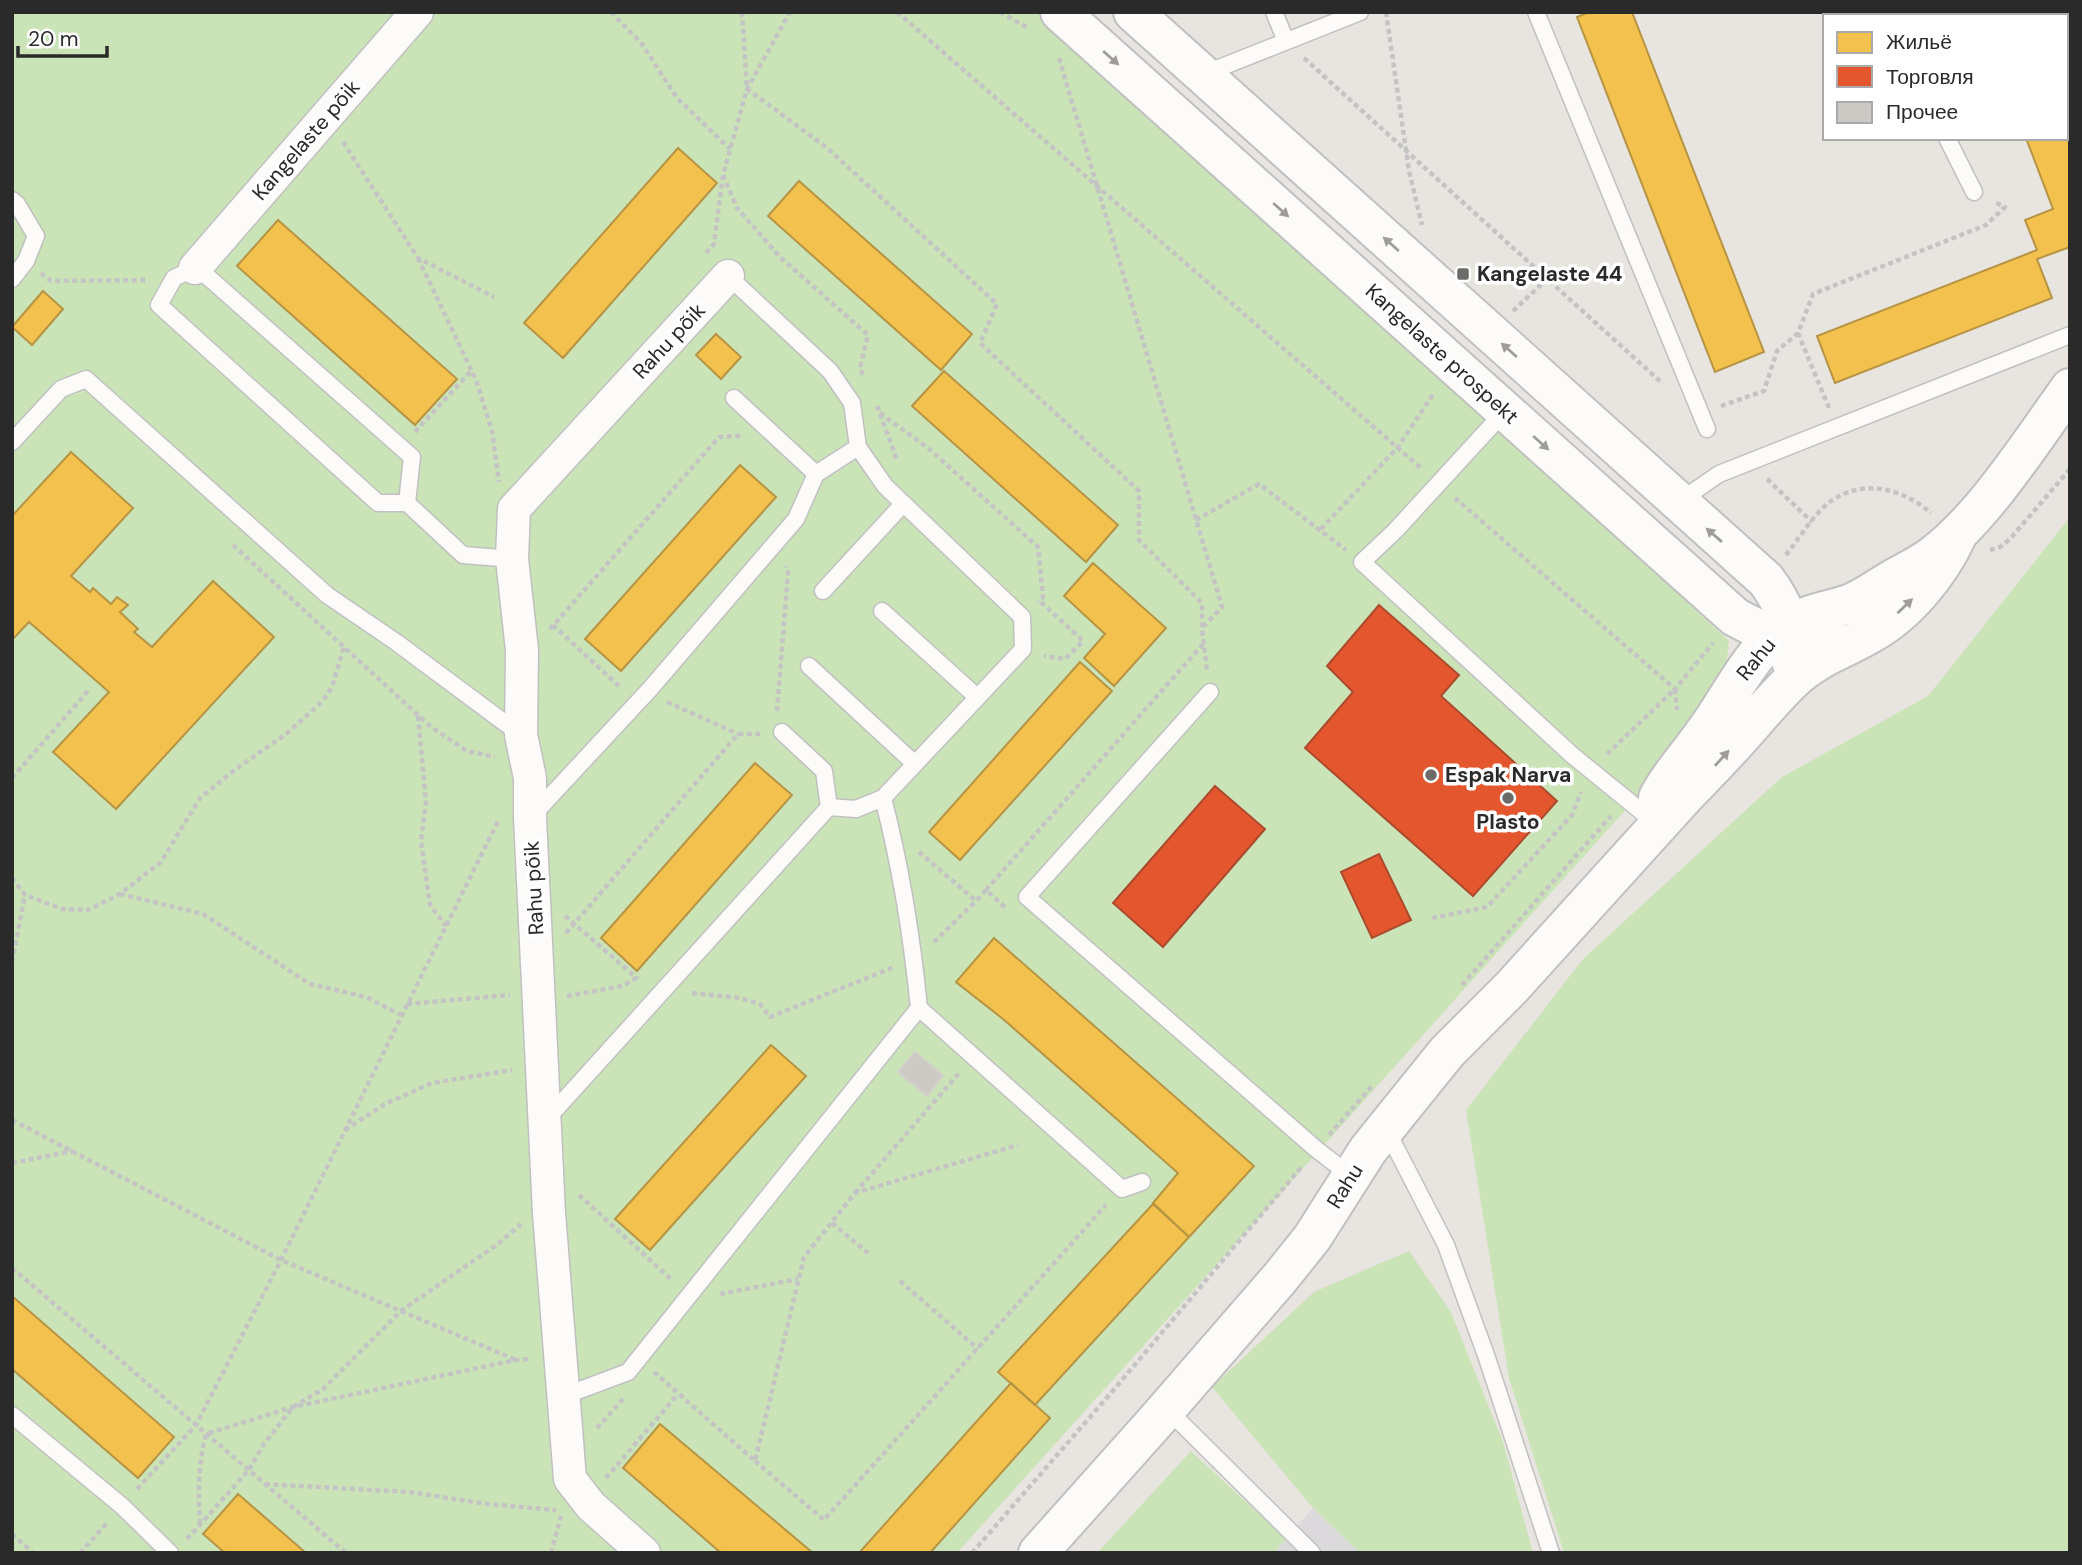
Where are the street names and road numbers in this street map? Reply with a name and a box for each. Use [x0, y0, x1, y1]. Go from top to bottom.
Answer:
street label: Kangelaste põik [246, 73, 366, 206]
street label: Kangelaste prospekt [1359, 278, 1525, 430]
street label: Rahu põik [627, 297, 712, 385]
street label: Rahu [1730, 632, 1782, 686]
street label: Rahu põik [518, 840, 550, 936]
street label: Rahu [1320, 1158, 1370, 1214]

